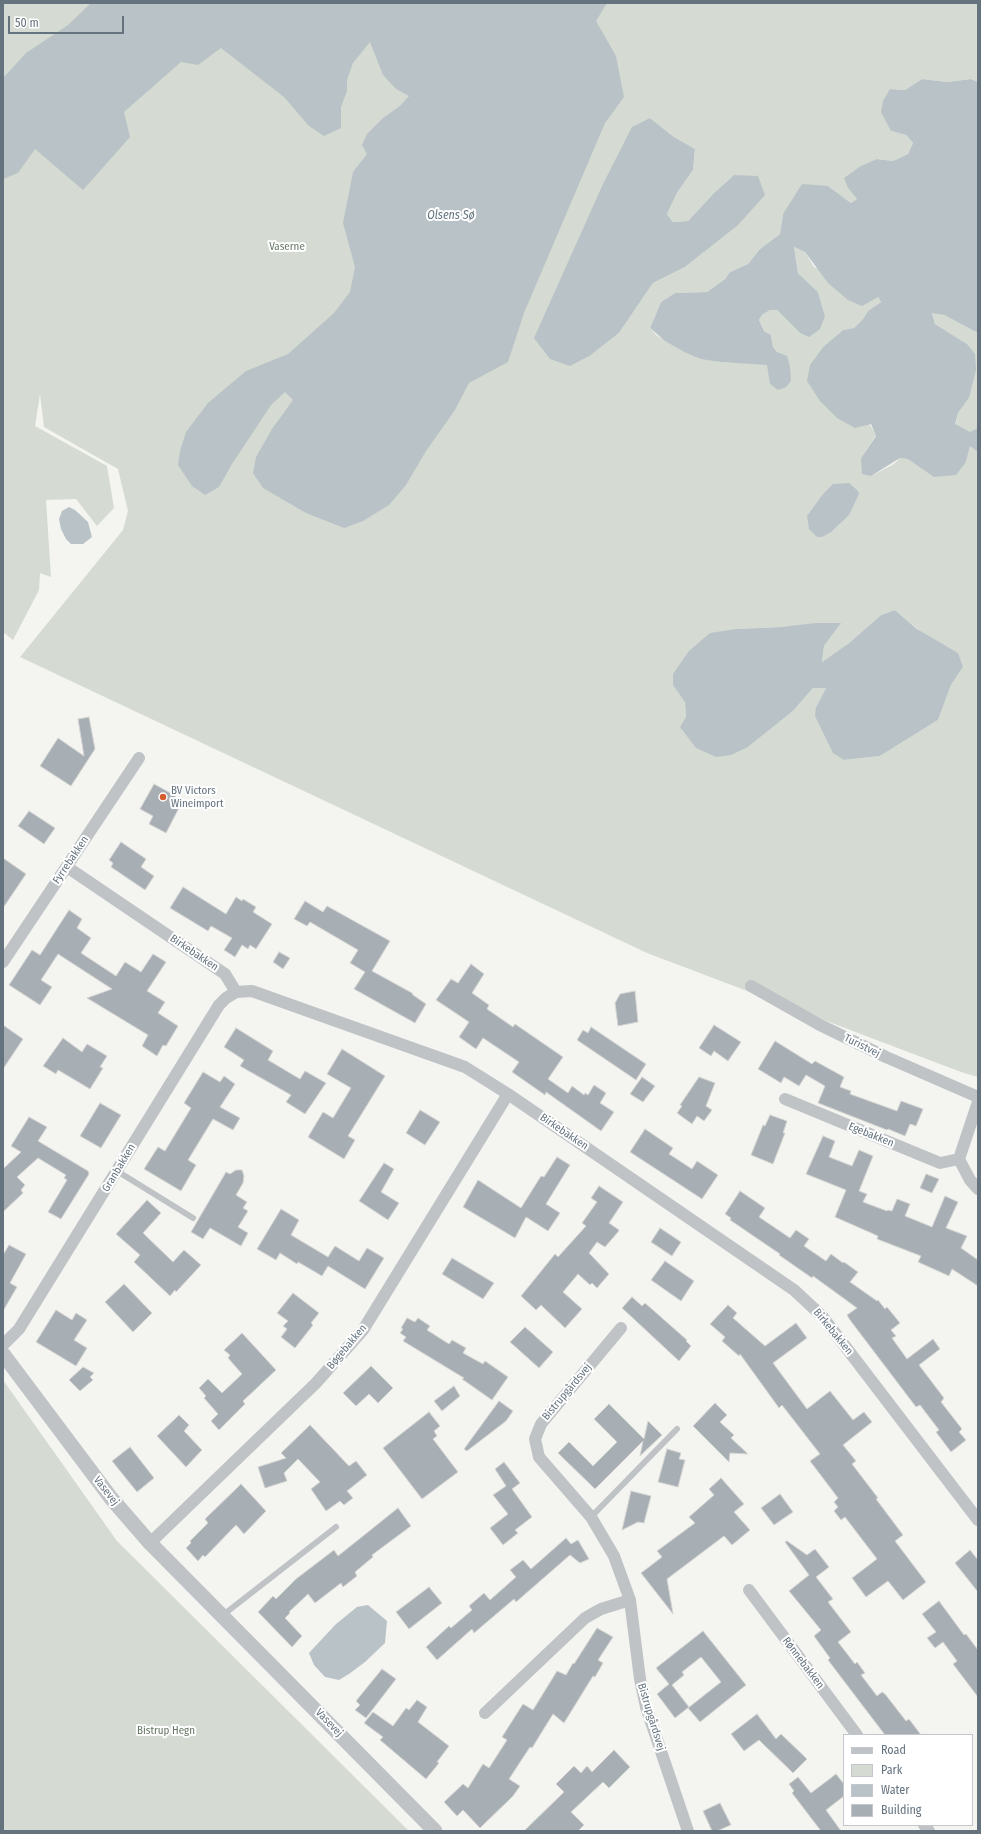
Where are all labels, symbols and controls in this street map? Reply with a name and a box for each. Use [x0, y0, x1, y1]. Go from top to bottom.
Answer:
scale bar [10, 8, 126, 34]
text: 50 m [15, 16, 39, 30]
water label: Olsens Sø [427, 209, 475, 223]
park label: Vaserne [269, 240, 305, 254]
place label: BV Victors Wineimport [171, 784, 224, 810]
marker: BV Victors Wineimport [158, 792, 168, 802]
street label: Fyrrebakken [50, 834, 92, 886]
street label: Birkebakken [167, 932, 221, 974]
street label: Turistvej [842, 1032, 882, 1060]
street label: Birkebakken [537, 1111, 591, 1153]
street label: Egebakken [846, 1120, 896, 1150]
street label: Granbakken [100, 1142, 138, 1194]
street label: Birkebakken [810, 1306, 856, 1358]
street label: Bøgebakken [324, 1322, 370, 1372]
street label: Bistrupgårdsvej [539, 1361, 595, 1423]
street label: Vasevej [90, 1474, 122, 1508]
street label: Rønnebakken [779, 1635, 827, 1691]
street label: Bistrupgårdsvej [634, 1682, 668, 1752]
street label: Vasevej [313, 1706, 345, 1740]
park label: Bistrup Hegn [137, 1724, 195, 1738]
legend [843, 1734, 973, 1826]
text: Road [881, 1743, 906, 1757]
text: Park [881, 1763, 902, 1777]
text: Water [881, 1783, 909, 1797]
text: Building [881, 1803, 921, 1817]

